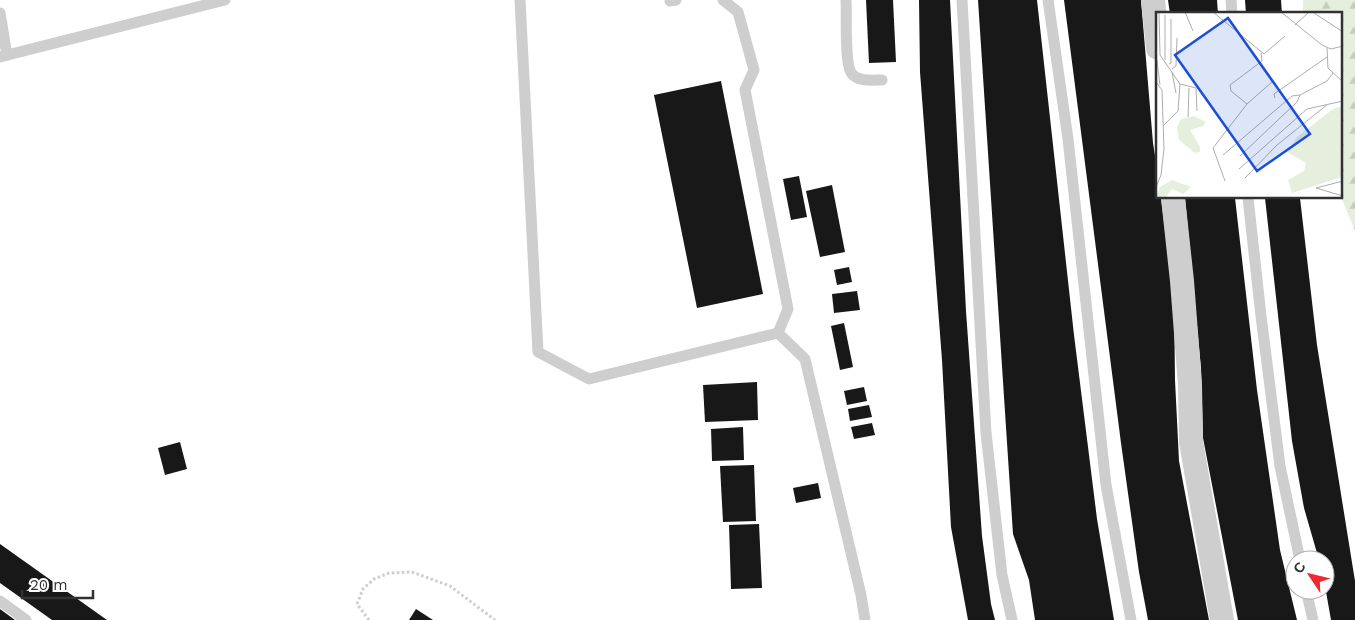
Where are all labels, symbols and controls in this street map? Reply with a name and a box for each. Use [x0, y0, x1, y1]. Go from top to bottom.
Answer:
inset map [1156, 12, 1342, 199]
north arrow [1285, 550, 1335, 600]
text: С [1290, 559, 1309, 576]
scale bar [22, 568, 94, 600]
text: 20 m [30, 576, 68, 594]

